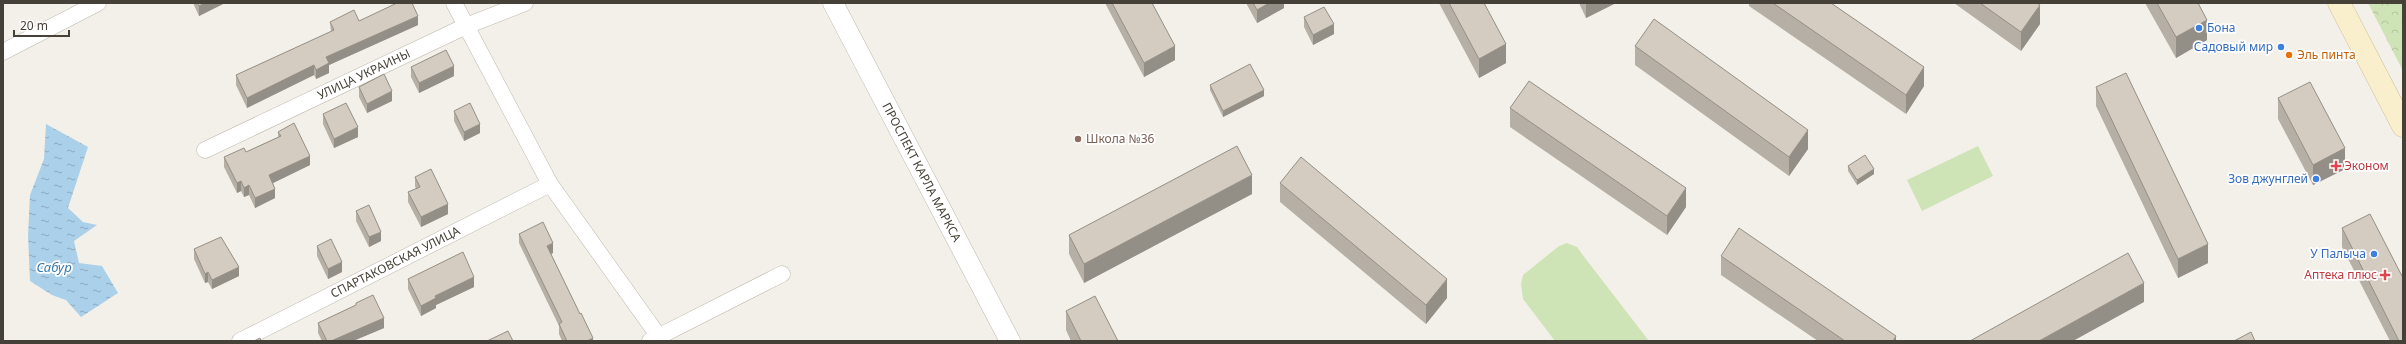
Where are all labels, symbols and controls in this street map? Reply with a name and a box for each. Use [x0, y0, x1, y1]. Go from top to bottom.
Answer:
scale bar [14, 12, 69, 38]
text: 20 m [20, 17, 48, 34]
place label: Бона [2207, 19, 2236, 36]
marker: Бона [2194, 23, 2204, 33]
place label: Садовый мир [2194, 38, 2273, 55]
marker: Садовый мир [2276, 42, 2286, 52]
street label: УЛИЦА УКРАИНЫ [315, 45, 413, 103]
place label: Эль пинта [2297, 46, 2356, 63]
marker: Эль пинта [2284, 50, 2294, 60]
street label: ПРОСПЕКТ КАРЛА МАРКСА [879, 99, 966, 245]
place label: Школа №36 [1086, 130, 1155, 147]
marker: Школа №36 [1073, 134, 1083, 144]
place label: Эконом [2344, 157, 2389, 174]
marker: Эконом [2331, 161, 2341, 171]
place label: Зов джунглей [2228, 170, 2308, 187]
marker: Зов джунглей [2311, 174, 2321, 184]
street label: СПАРТАКОВСКАЯ УЛИЦА [327, 222, 463, 302]
place label: У Палыча [2310, 245, 2366, 262]
marker: У Палыча [2369, 249, 2379, 259]
water label: Сабур [36, 258, 72, 276]
place label: Аптека плюс [2304, 266, 2377, 283]
marker: Аптека плюс [2380, 270, 2390, 280]

